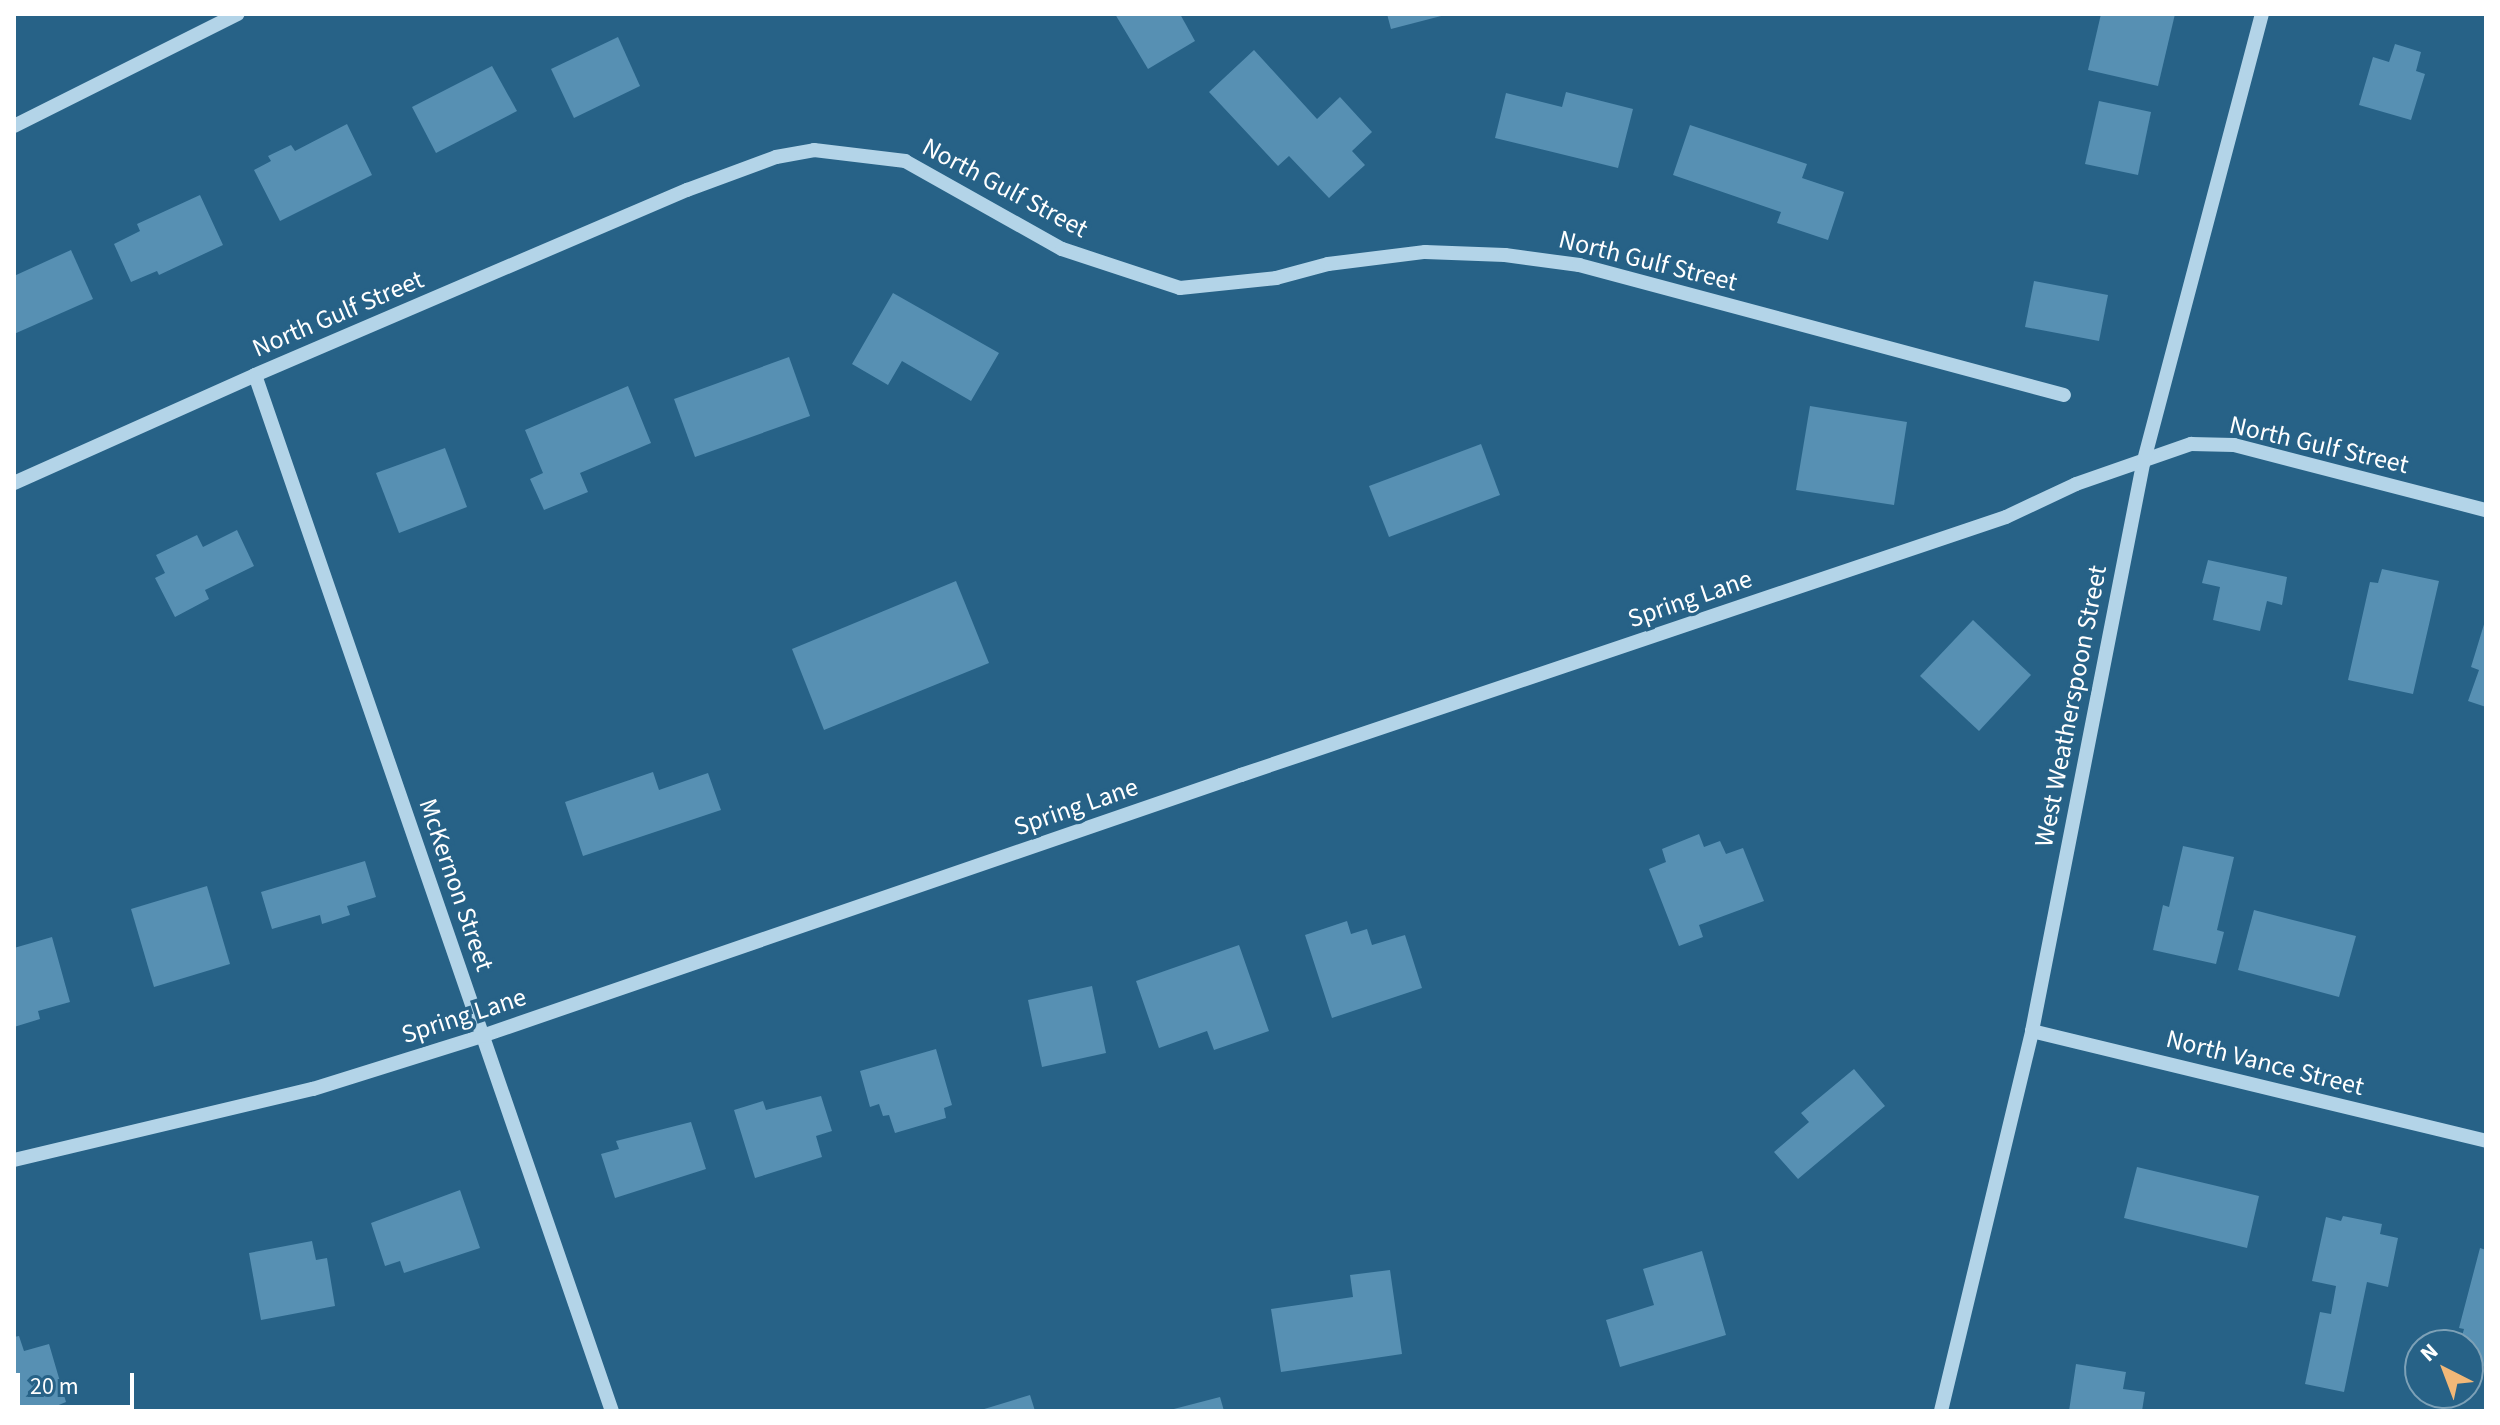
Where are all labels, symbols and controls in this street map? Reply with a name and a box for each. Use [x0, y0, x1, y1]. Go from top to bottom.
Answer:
street label: North Gulf Street [917, 131, 1093, 245]
street label: North Gulf Street [1556, 224, 1740, 298]
street label: North Gulf Street [248, 264, 428, 364]
street label: North Gulf Street [2226, 409, 2412, 481]
street label: Spring Lane [1624, 563, 1756, 635]
street label: West Weatherspoon Street [2028, 563, 2114, 849]
street label: Spring Lane [1010, 771, 1142, 843]
street label: McKernon Street [412, 795, 500, 975]
street label: Spring Lane [398, 981, 530, 1051]
street label: North Vance Street [2163, 1023, 2367, 1103]
north arrow [2404, 1329, 2484, 1409]
text: N [2413, 1336, 2445, 1369]
scale bar [20, 1357, 138, 1407]
text: 20 m [30, 1369, 79, 1404]

